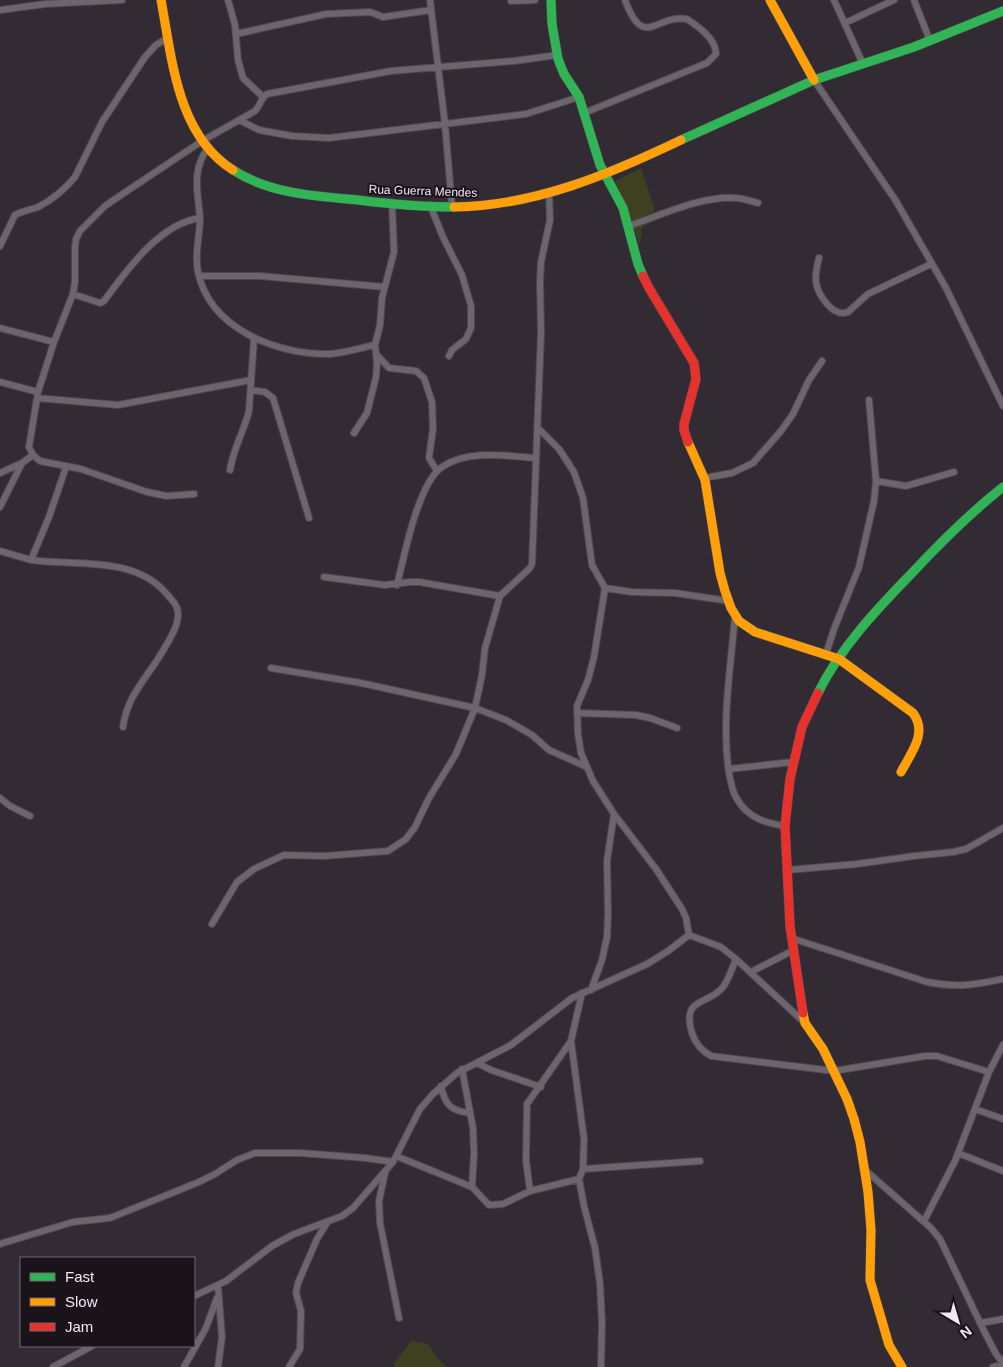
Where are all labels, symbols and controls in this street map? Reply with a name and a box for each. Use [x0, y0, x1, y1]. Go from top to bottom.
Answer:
street label: Rua Guerra Mendes [368, 182, 478, 200]
legend [20, 1257, 195, 1347]
text: Fast [65, 1268, 95, 1285]
text: Slow [65, 1293, 98, 1310]
north arrow [933, 1297, 983, 1347]
text: Jam [65, 1318, 93, 1335]
text: N [957, 1323, 975, 1342]

